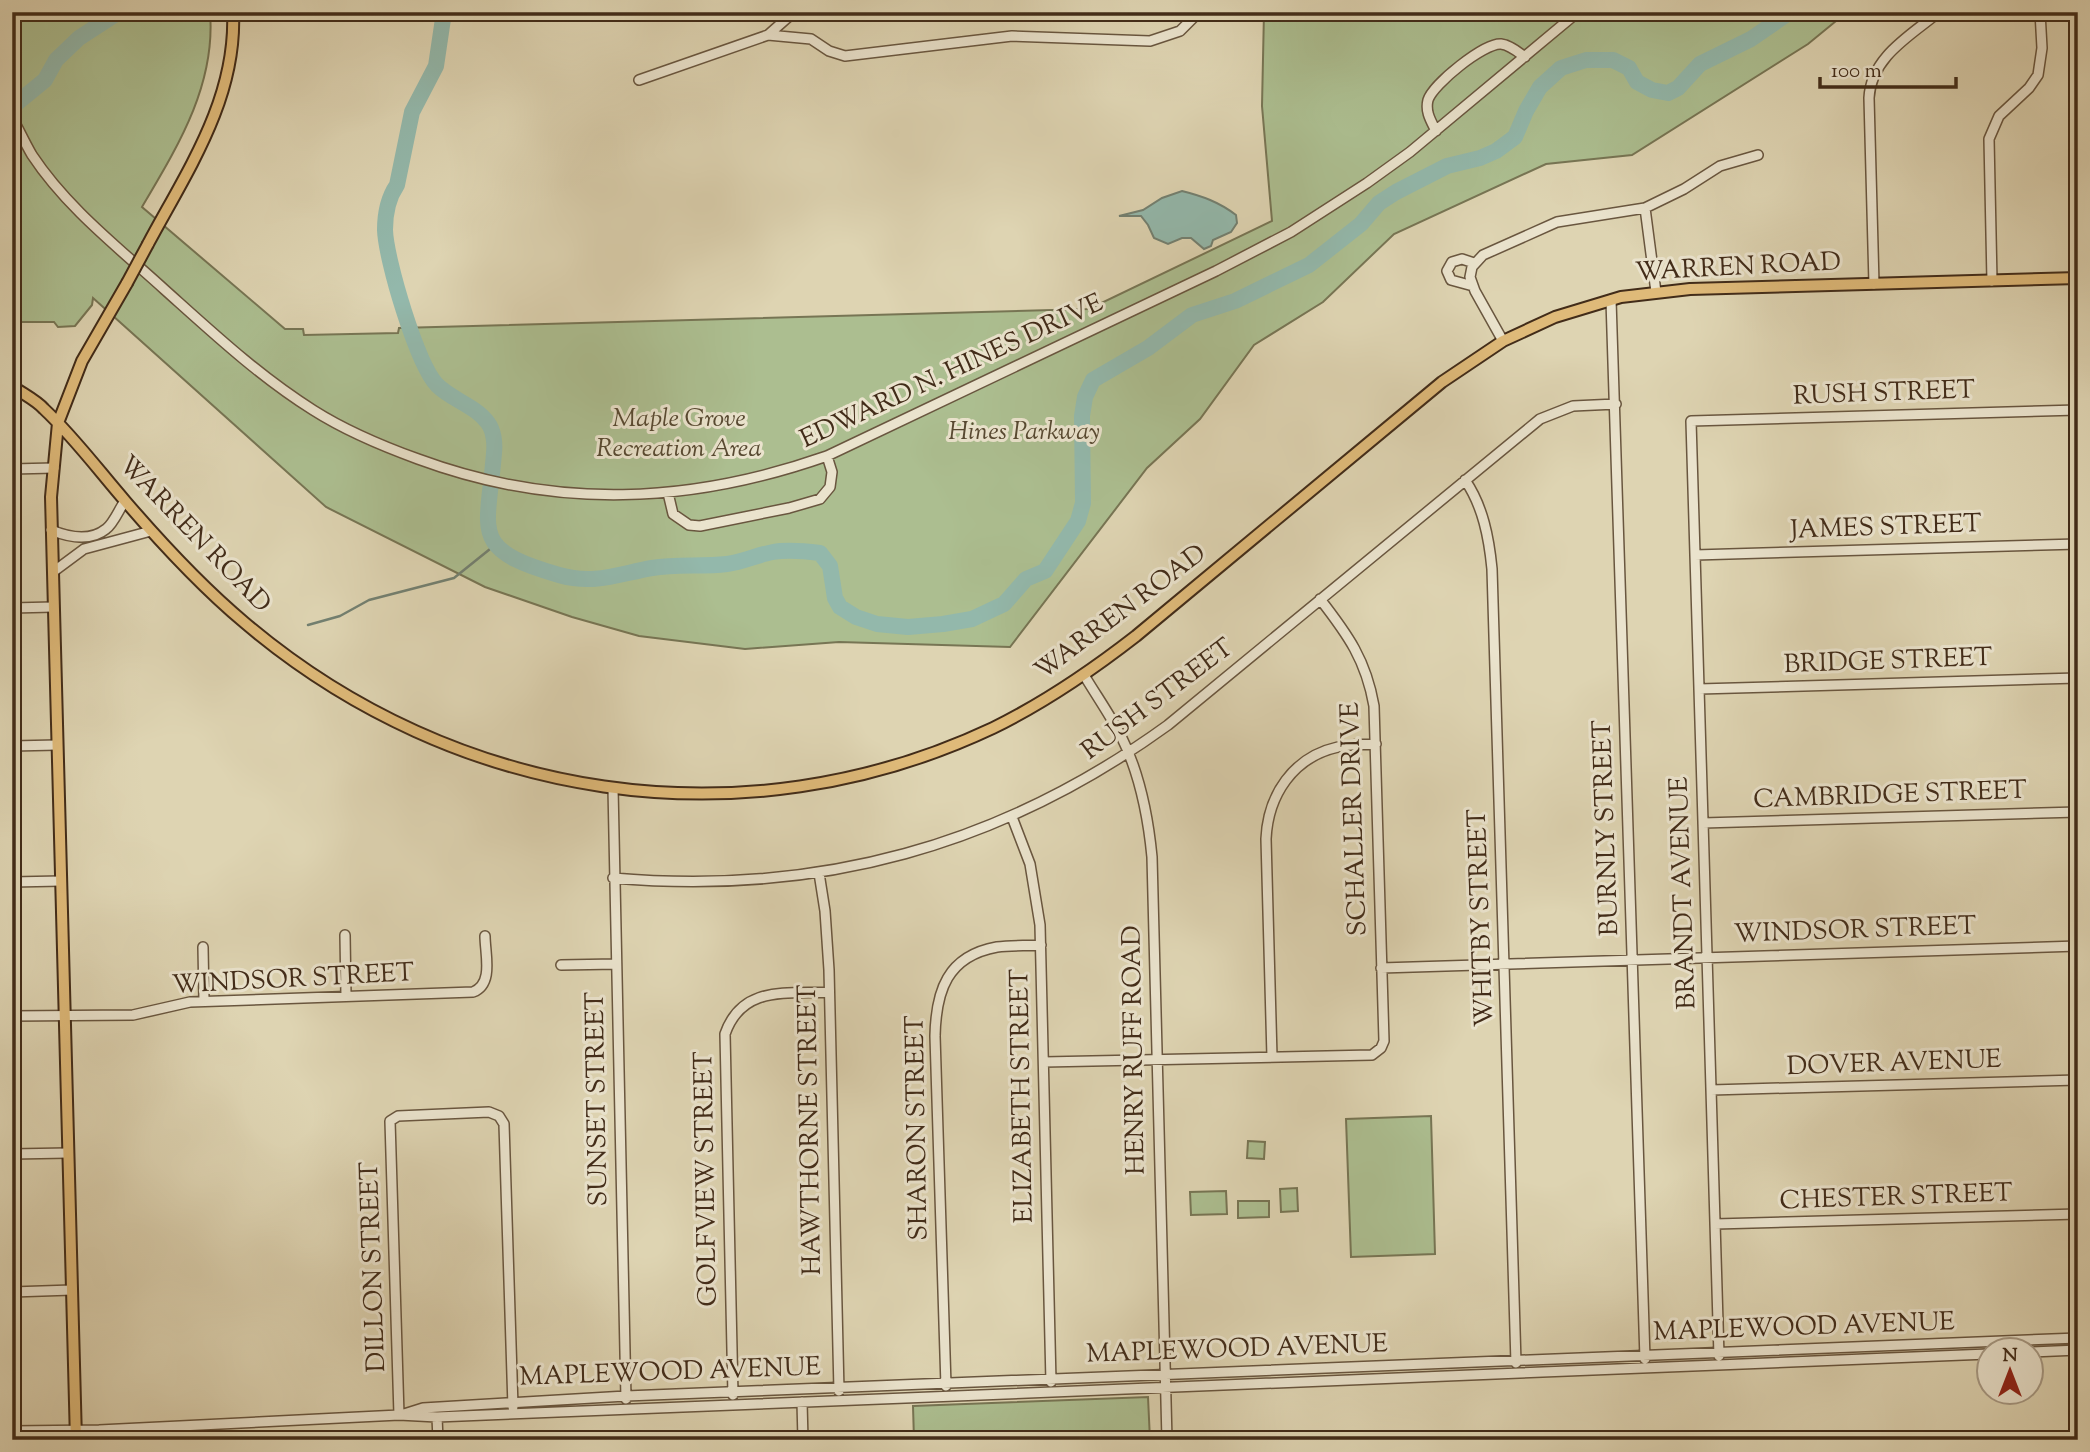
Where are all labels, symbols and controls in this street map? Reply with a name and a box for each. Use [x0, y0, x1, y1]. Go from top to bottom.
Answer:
scale bar [1820, 46, 1957, 90]
text: 100 m [1831, 57, 1882, 87]
street label: WARREN ROAD [1634, 244, 1842, 292]
street label: EDWARD N. HINES DRIVE [794, 285, 1110, 459]
street label: RUSH STREET [1792, 372, 1976, 416]
park label: Maple Grove Recreation Area [596, 401, 762, 468]
park label: Hines Parkway [948, 414, 1100, 451]
street label: WARREN ROAD [109, 448, 279, 622]
street label: JAMES STREET [1788, 506, 1982, 550]
street label: WARREN ROAD [1028, 536, 1214, 690]
street label: RUSH STREET [1074, 630, 1242, 770]
street label: BRIDGE STREET [1783, 640, 1993, 684]
street label: SCHALLER DRIVE [1332, 701, 1378, 937]
street label: BURNLY STREET [1585, 719, 1629, 937]
street label: CAMBRIDGE STREET [1753, 773, 2027, 819]
street label: BRANDT AVENUE [1661, 776, 1707, 1010]
street label: WHITBY STREET [1460, 808, 1504, 1028]
street label: WINDSOR STREET [1733, 908, 1977, 954]
street label: HENRY RUFF ROAD [1114, 925, 1156, 1175]
street label: WINDSOR STREET [171, 955, 415, 1005]
street label: ELIZABETH STREET [1002, 969, 1044, 1223]
street label: HAWTHORNE STREET [790, 984, 832, 1276]
street label: SUNSET STREET [578, 991, 618, 1207]
street label: SHARON STREET [898, 1015, 938, 1241]
street label: DOVER AVENUE [1786, 1042, 2002, 1086]
street label: GOLFVIEW STREET [686, 1051, 728, 1307]
street label: DILLON STREET [352, 1161, 396, 1373]
street label: CHESTER STREET [1779, 1175, 2013, 1221]
street label: MAPLEWOOD AVENUE [1653, 1304, 1956, 1352]
street label: MAPLEWOOD AVENUE [1086, 1326, 1389, 1374]
north arrow [1974, 1336, 2044, 1406]
text: N [2002, 1343, 2018, 1370]
street label: MAPLEWOOD AVENUE [519, 1349, 822, 1397]

